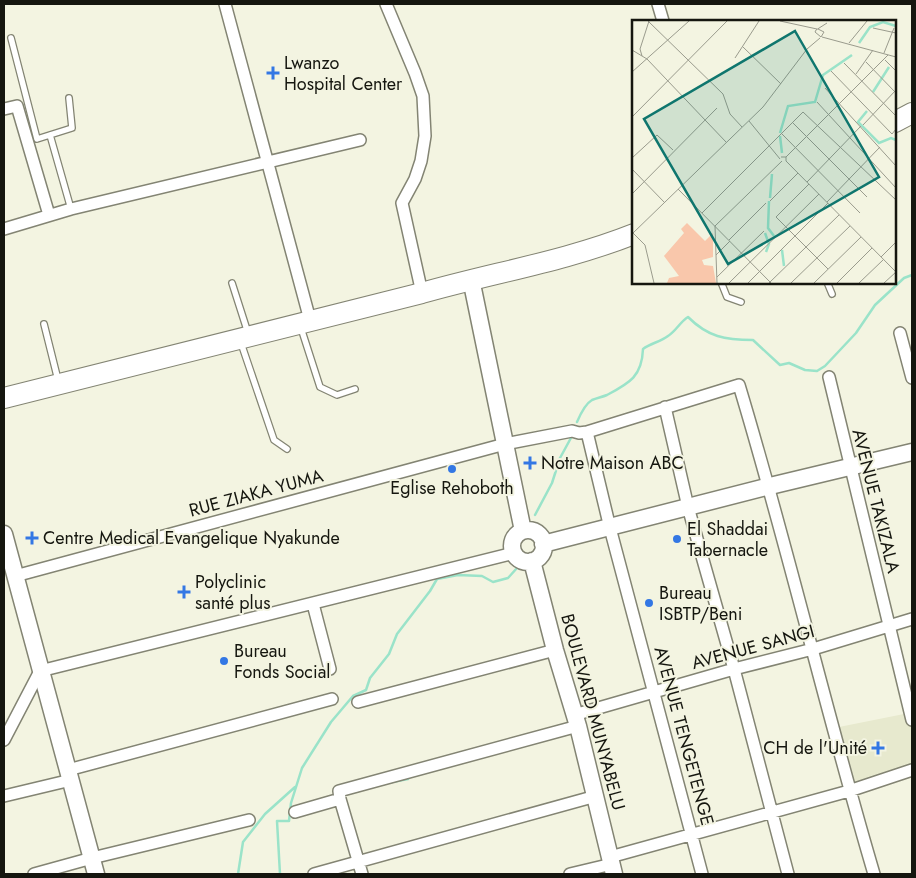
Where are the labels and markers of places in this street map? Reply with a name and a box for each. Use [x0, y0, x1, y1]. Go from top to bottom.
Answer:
place label: Lwanzo Hospital Center [284, 50, 403, 97]
marker: Lwanzo Hospital Center [266, 66, 280, 80]
place label: Notre Maison ABC [541, 450, 684, 476]
marker: Notre Maison ABC [523, 456, 537, 470]
marker: Eglise Rehoboth [446, 463, 458, 475]
place label: Eglise Rehoboth [390, 475, 514, 501]
place label: El Shaddai Tabernacle [687, 516, 768, 563]
place label: Centre Medical Evangelique Nyakunde [43, 525, 340, 551]
marker: Centre Medical Evangelique Nyakunde [25, 531, 39, 545]
marker: El Shaddai Tabernacle [671, 533, 683, 545]
place label: Polyclinic santé plus [195, 569, 270, 616]
place label: Bureau ISBTP/Beni [659, 580, 742, 627]
marker: Polyclinic santé plus [177, 585, 191, 599]
marker: Bureau ISBTP/Beni [643, 597, 655, 609]
place label: Bureau Fonds Social [234, 638, 330, 685]
marker: Bureau Fonds Social [218, 655, 230, 667]
place label: CH de l'Unité [763, 735, 867, 761]
marker: CH de l'Unité [871, 741, 885, 755]

